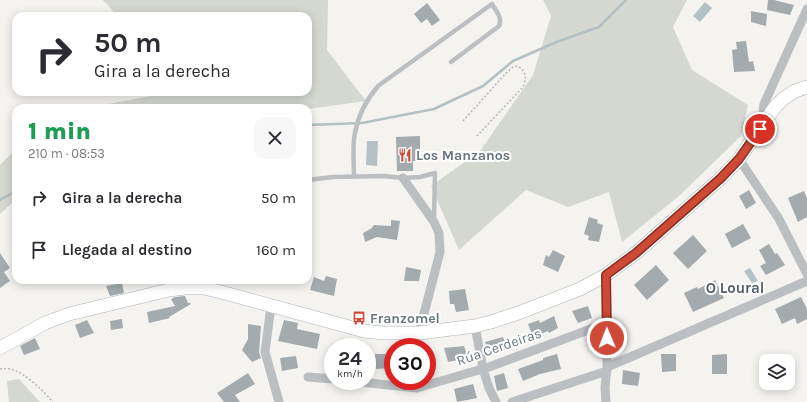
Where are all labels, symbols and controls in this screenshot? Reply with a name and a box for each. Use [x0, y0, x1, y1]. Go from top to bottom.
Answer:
text: 50 m [94, 26, 162, 59]
icon: right [28, 28, 80, 80]
text: Gira a la derecha [94, 60, 231, 82]
pin [743, 112, 777, 146]
text: 1 min [28, 117, 91, 145]
button: close [254, 117, 296, 159]
icon: arrive [749, 118, 771, 140]
text: 210 m · 08:53 [28, 146, 105, 161]
restaurant icon: Los Manzanos [397, 147, 413, 163]
place label: Los Manzanos [416, 147, 510, 164]
icon: right [28, 187, 50, 209]
text: Gira a la derecha [62, 189, 182, 207]
text: 50 m [261, 189, 296, 207]
icon: arrive [28, 239, 50, 261]
text: Llegada al destino [62, 241, 192, 259]
text: 160 m [256, 241, 296, 259]
district label: O Loural [706, 279, 764, 297]
bus stop icon: Franzomel [351, 310, 367, 326]
place label: Franzomel [370, 310, 440, 327]
position arrow [586, 317, 628, 359]
street label: Rúa Cerdeiras [454, 325, 544, 369]
speed limit sign: 30 [384, 338, 436, 390]
text: 24 [338, 347, 362, 370]
map controls [759, 354, 795, 390]
button: layers [759, 354, 795, 390]
text: km/h [337, 368, 363, 380]

